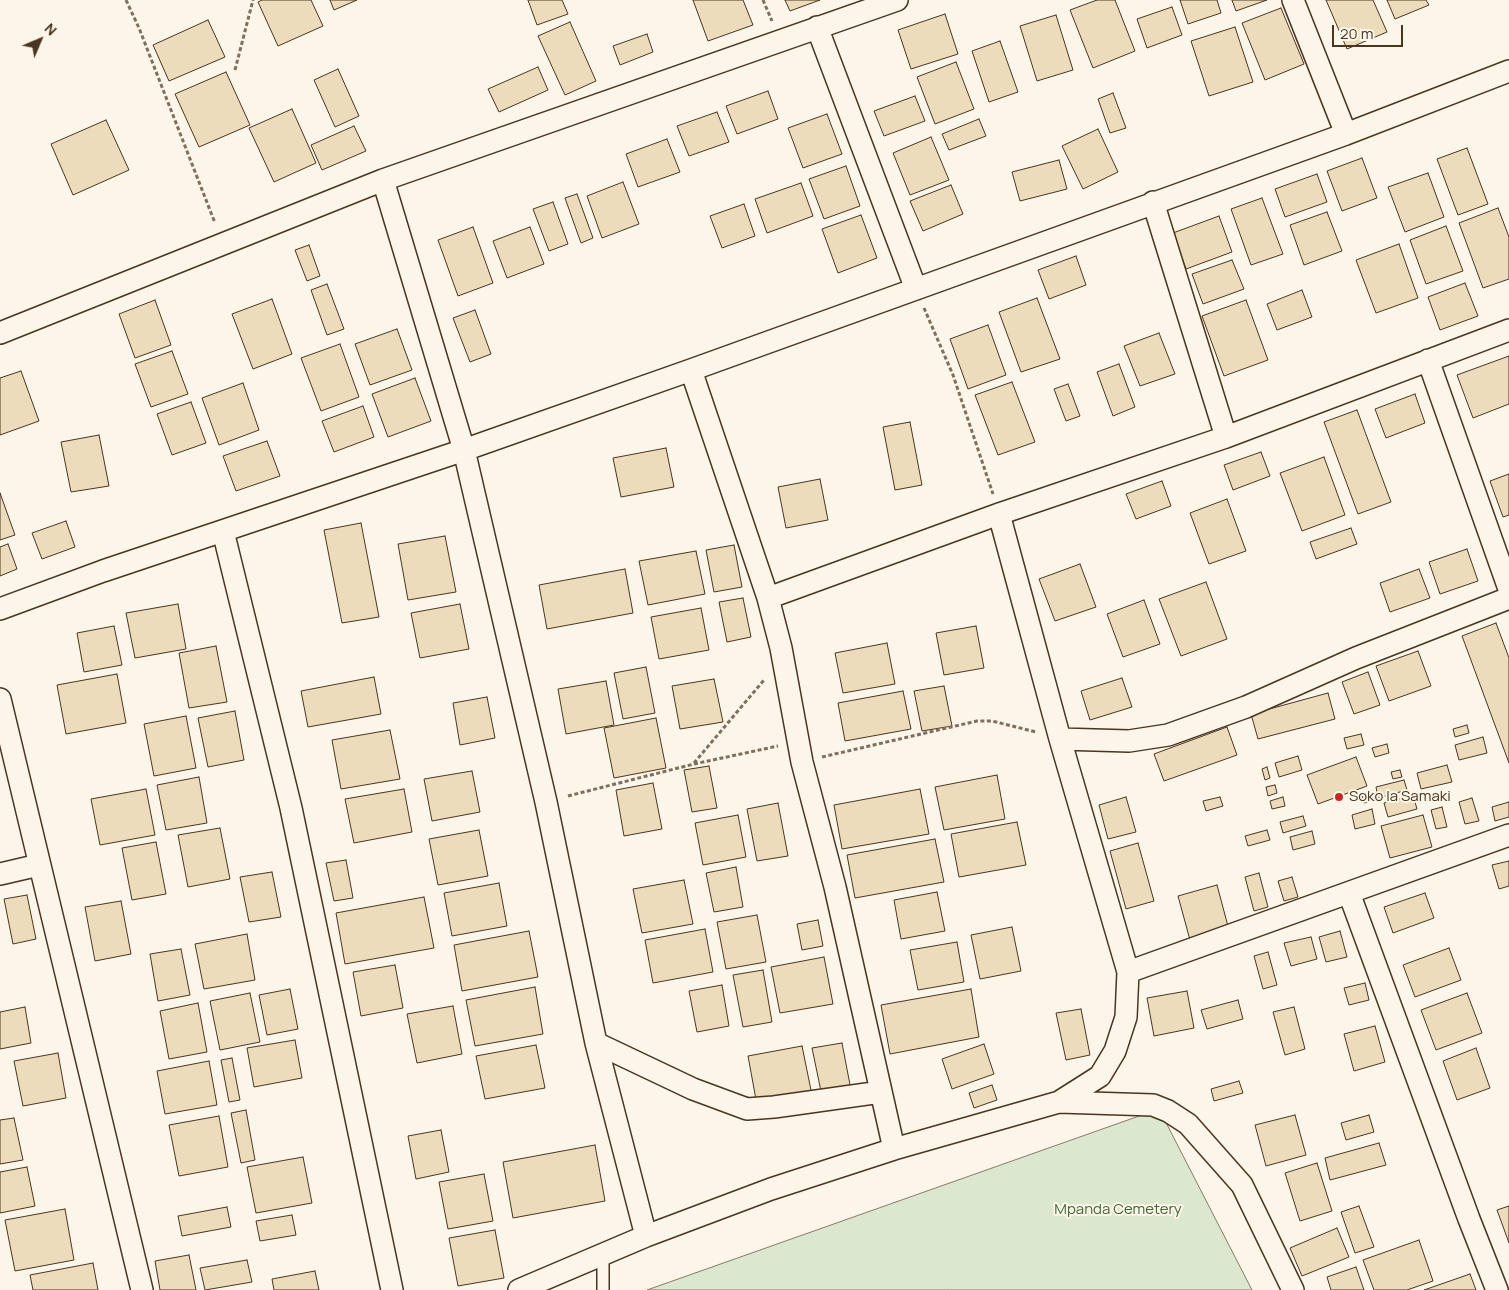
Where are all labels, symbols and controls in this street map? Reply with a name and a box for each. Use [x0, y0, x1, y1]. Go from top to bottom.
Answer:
north arrow [15, 15, 65, 65]
scale bar [1334, 15, 1405, 47]
text: N [41, 19, 61, 39]
text: 20 m [1340, 23, 1373, 44]
place label: Soko la Samaki [1349, 788, 1451, 806]
marker: Soko la Samaki [1333, 791, 1345, 803]
park label: Mpanda Cemetery [1054, 1201, 1182, 1219]

